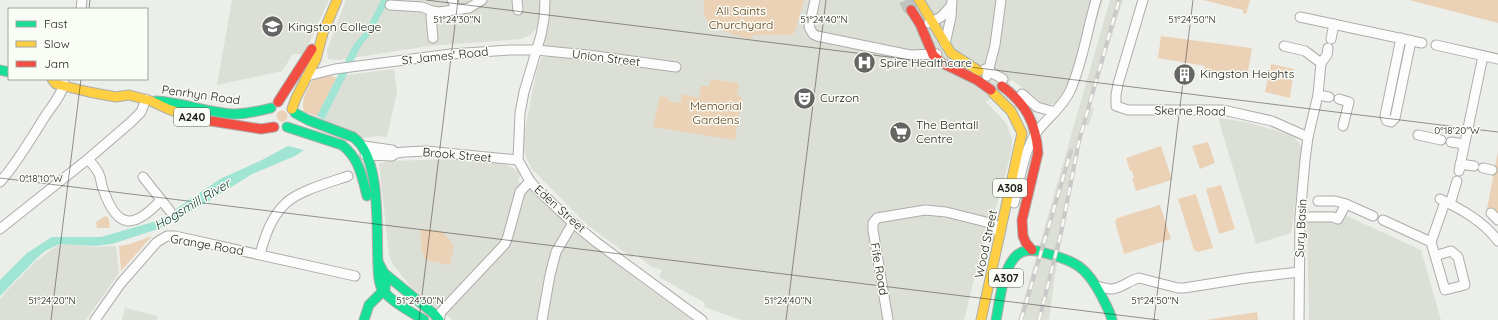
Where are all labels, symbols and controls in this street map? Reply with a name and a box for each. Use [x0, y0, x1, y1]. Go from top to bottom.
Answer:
park label: All Saints Churchyard [709, 3, 773, 32]
legend [8, 8, 148, 80]
text: 51°24'30"N [433, 13, 481, 26]
text: 51°24'40"N [800, 13, 848, 26]
text: 51°24'50"N [1168, 13, 1216, 26]
school or university icon: Kingston College [259, 14, 285, 40]
text: Fast [44, 16, 68, 31]
place label: Kingston College [288, 19, 382, 34]
text: Slow [44, 36, 70, 51]
street label: St James' Road [401, 43, 489, 68]
street label: Union Street [571, 46, 641, 69]
hospital icon: Spire Healthcare [851, 50, 877, 76]
place label: Spire Healthcare [880, 55, 972, 70]
text: Jam [44, 56, 69, 71]
building icon: Kingston Heights [1172, 61, 1198, 87]
place label: Kingston Heights [1200, 66, 1295, 81]
street label: Penrhyn Road [161, 82, 241, 107]
theatre icon: Curzon [791, 85, 817, 111]
place label: Curzon [820, 90, 859, 105]
park label: Memorial Gardens [690, 98, 742, 127]
street label: Skerne Road [1154, 102, 1226, 119]
road number: A240 [174, 108, 210, 126]
place label: The Bentall Centre [916, 117, 979, 146]
supermarket icon: The Bentall Centre [888, 119, 914, 145]
text: 0°18'20"W [1434, 124, 1480, 137]
street label: Brook Street [422, 144, 492, 165]
text: 0°18'10"W [19, 172, 63, 185]
water label: Hogsmill River [151, 174, 235, 233]
road number: A308 [993, 179, 1027, 197]
street label: Eden Street [532, 182, 589, 236]
street label: Sury Basin [1291, 198, 1310, 258]
street label: Wood Street [971, 208, 1000, 279]
street label: Grange Road [169, 231, 245, 258]
street label: Fife Road [867, 241, 891, 296]
road number: A307 [989, 269, 1023, 287]
text: 51°24'20"N [28, 294, 76, 307]
text: 51°24'30"N [396, 294, 444, 307]
text: 51°24'40"N [764, 294, 812, 307]
text: 51°24'50"N [1131, 294, 1179, 307]

